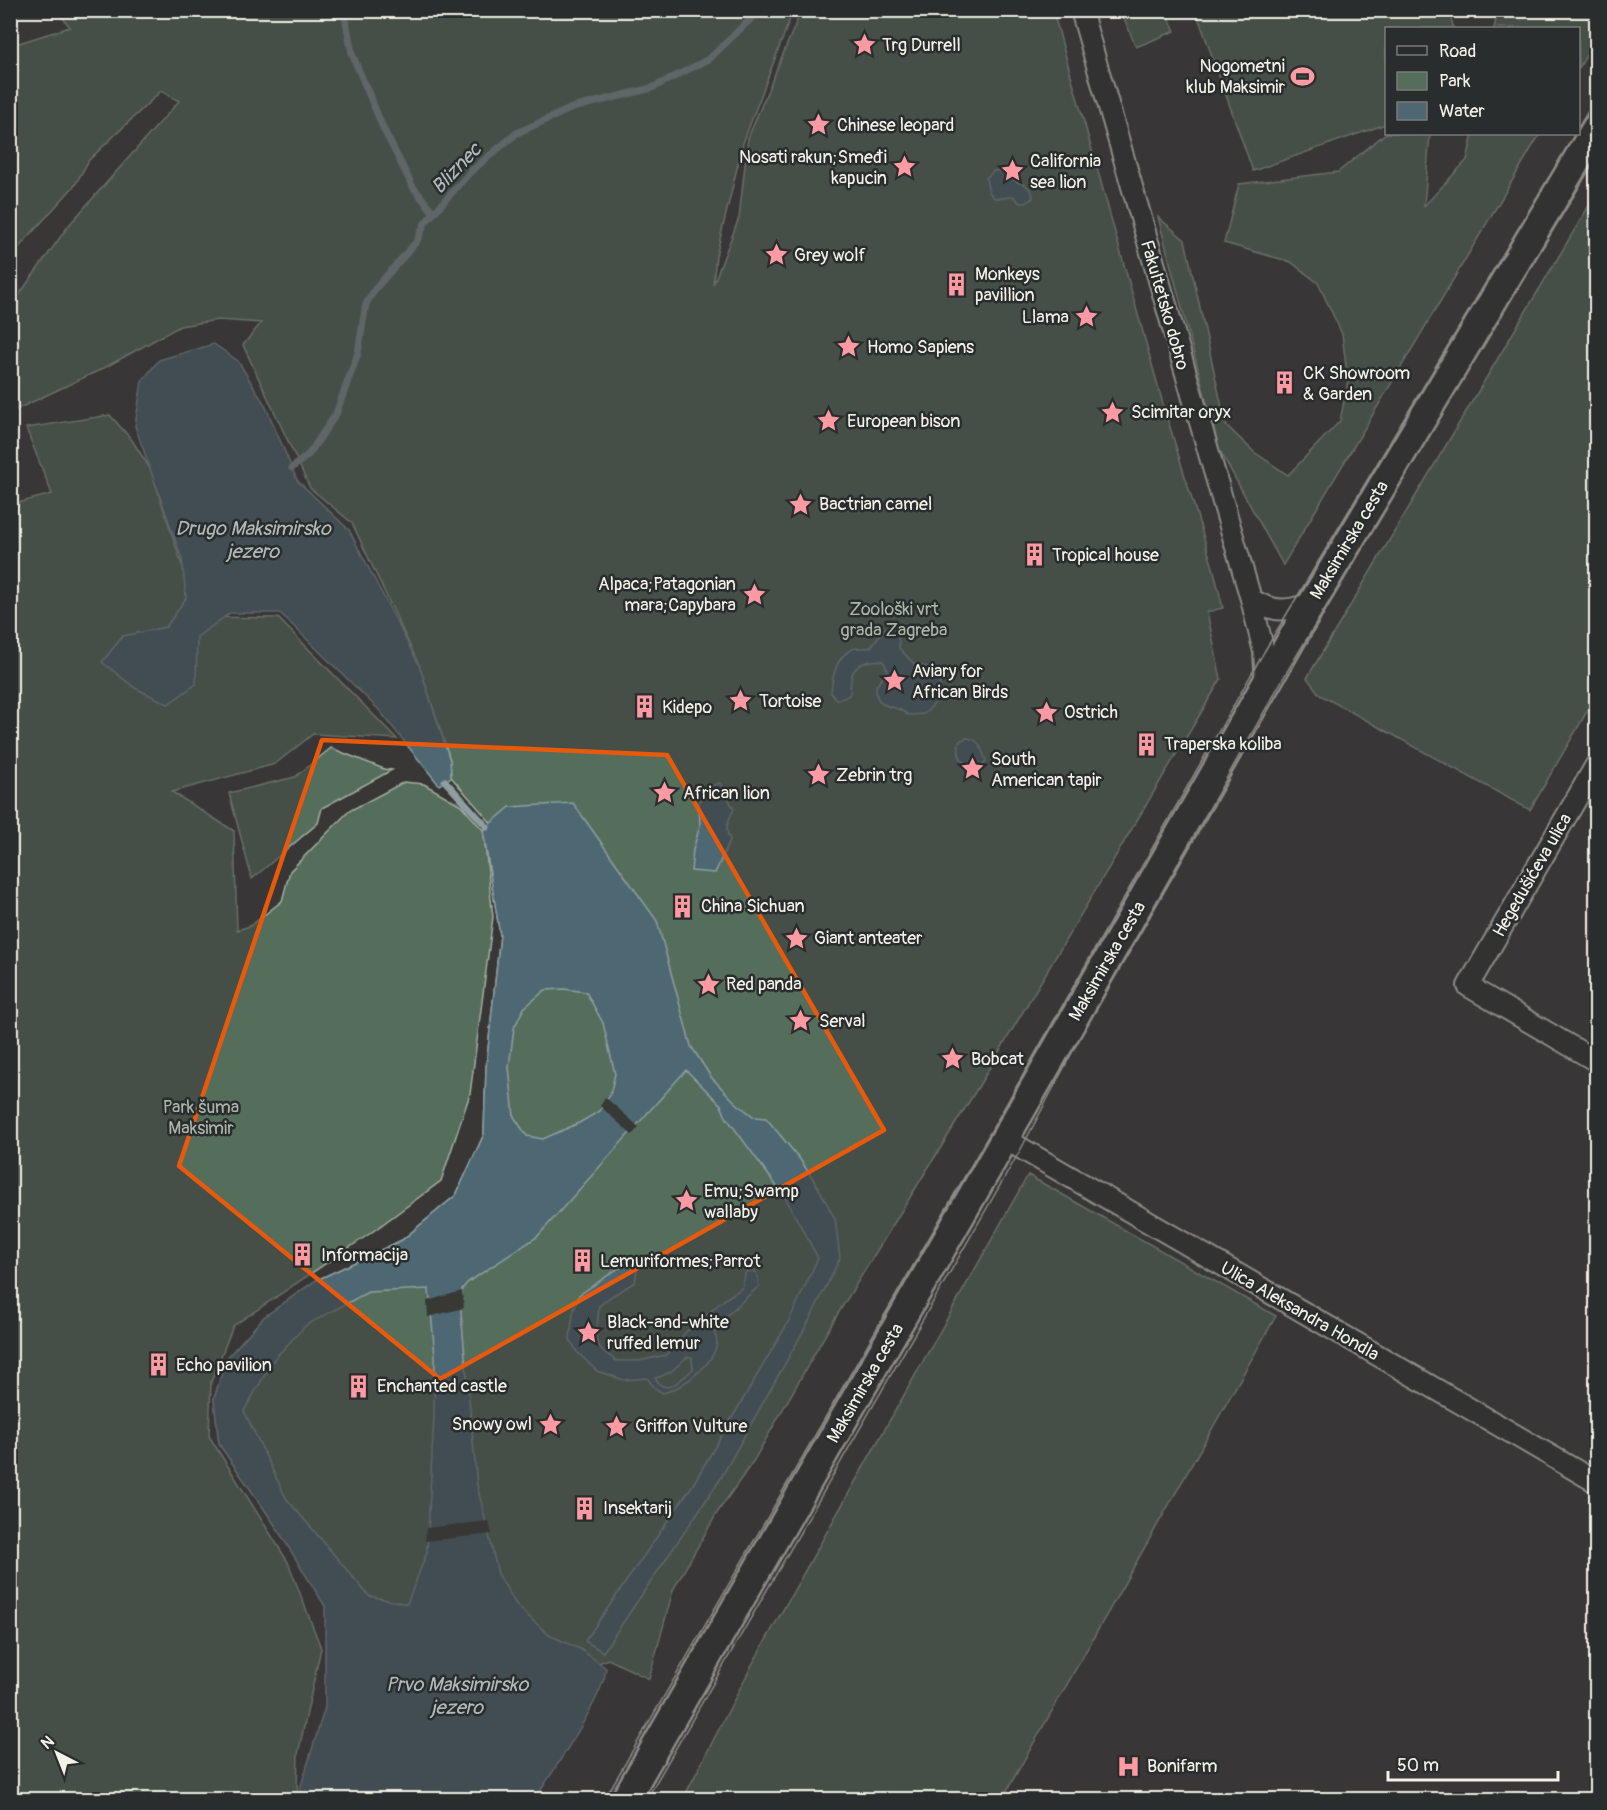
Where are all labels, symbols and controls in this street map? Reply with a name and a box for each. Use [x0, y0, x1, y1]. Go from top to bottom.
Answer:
legend [1385, 27, 1580, 135]
place icon: Trg Durrell [851, 32, 877, 58]
place label: Trg Durrell [882, 34, 961, 57]
text: Road [1439, 40, 1476, 63]
place label: Nogometni klub Maksimir [1186, 55, 1286, 99]
sports icon: Nogometni klub Maksimir [1290, 63, 1316, 89]
text: Park [1439, 70, 1471, 93]
text: Water [1439, 100, 1485, 123]
place icon: Chinese leopard [806, 112, 832, 138]
place label: Chinese leopard [837, 114, 954, 137]
water label: Bliznec [426, 137, 487, 199]
place label: Nosati rakun;Smeđi kapucin [739, 146, 887, 190]
place label: California sea lion [1030, 150, 1101, 194]
place icon: Nosati rakun;Smeđi kapucin [892, 154, 918, 180]
place icon: California sea lion [999, 158, 1025, 184]
street label: Fakultetsko dobro [1135, 237, 1194, 373]
place icon: Grey wolf [763, 242, 789, 268]
place label: Grey wolf [794, 244, 867, 267]
place label: Monkeys pavillion [975, 263, 1040, 307]
building icon: Monkeys pavillion [944, 271, 970, 297]
place icon: Llama [1074, 304, 1100, 330]
place label: Llama [1022, 306, 1069, 329]
place icon: Homo Sapiens [836, 334, 862, 360]
place label: Homo Sapiens [867, 336, 974, 359]
place label: CK Showroom & Garden [1303, 362, 1410, 406]
building icon: CK Showroom & Garden [1272, 370, 1298, 396]
place icon: Scimitar oryx [1100, 399, 1126, 425]
place label: Scimitar oryx [1131, 401, 1231, 424]
place icon: European bison [816, 408, 842, 434]
place label: European bison [847, 410, 960, 433]
street label: Maksimirska cesta [1305, 477, 1394, 604]
place icon: Bactrian camel [788, 491, 814, 517]
place label: Bactrian camel [819, 493, 932, 516]
water label: Drugo Maksimirsko jezero [175, 516, 332, 564]
building icon: Tropical house [1021, 542, 1047, 568]
place label: Tropical house [1052, 544, 1159, 567]
place label: Alpaca;Patagonian mara;Capybara [598, 573, 736, 617]
place icon: Alpaca;Patagonian mara;Capybara [741, 581, 767, 607]
park label: Zoološki vrt grada Zagreba [841, 598, 947, 642]
place label: Aviary for African Birds [912, 660, 1008, 704]
place icon: Aviary for African Birds [881, 668, 907, 694]
place icon: Tortoise [728, 688, 754, 714]
place label: Tortoise [759, 690, 821, 713]
building icon: Kidepo [631, 694, 657, 720]
place label: Kidepo [662, 696, 712, 719]
place icon: Ostrich [1033, 699, 1059, 725]
place label: Ostrich [1064, 701, 1118, 724]
building icon: Traperska koliba [1133, 731, 1159, 757]
place label: Traperska koliba [1164, 733, 1282, 756]
place label: South American tapir [991, 748, 1102, 792]
place icon: South American tapir [960, 756, 986, 782]
place icon: Zebrin trg [805, 762, 831, 788]
place label: Zebrin trg [836, 764, 912, 787]
place icon: African lion [652, 780, 678, 806]
place label: African lion [683, 782, 770, 805]
street label: Hegedušićeva ulica [1488, 809, 1577, 941]
building icon: China Sichuan [670, 893, 696, 919]
place label: China Sichuan [701, 895, 805, 918]
street label: Maksimirska cesta [1064, 897, 1151, 1025]
place icon: Giant anteater [783, 925, 809, 951]
place label: Giant anteater [814, 927, 923, 950]
place icon: Red panda [695, 971, 721, 997]
place label: Red panda [726, 973, 802, 996]
place icon: Serval [788, 1008, 814, 1034]
place label: Serval [819, 1010, 866, 1033]
place icon: Bobcat [940, 1046, 966, 1072]
place label: Bobcat [971, 1048, 1025, 1071]
park label: Park šuma Maksimir [163, 1096, 239, 1140]
place label: Emu;Swamp wallaby [704, 1180, 799, 1224]
place icon: Emu;Swamp wallaby [673, 1188, 699, 1214]
building icon: Informacija [290, 1242, 316, 1268]
place label: Informacija [321, 1244, 408, 1267]
building icon: Lemuriformes;Parrot [569, 1248, 595, 1274]
place label: Lemuriformes;Parrot [600, 1250, 761, 1273]
street label: Ulica Aleksandra Hondla [1216, 1257, 1383, 1366]
place label: Black-and-white ruffed lemur [607, 1311, 729, 1355]
place icon: Black-and-white ruffed lemur [576, 1319, 602, 1345]
street label: Maksimirska cesta [822, 1319, 909, 1447]
building icon: Echo pavilion [145, 1352, 171, 1378]
place label: Echo pavilion [176, 1354, 272, 1377]
building icon: Enchanted castle [346, 1373, 372, 1399]
place label: Enchanted castle [377, 1375, 507, 1398]
place icon: Snowy owl [537, 1411, 563, 1437]
place label: Snowy owl [452, 1413, 532, 1436]
place icon: Griffon Vulture [604, 1413, 630, 1439]
place label: Griffon Vulture [635, 1415, 747, 1438]
building icon: Insektarij [572, 1495, 598, 1521]
place label: Insektarij [603, 1497, 672, 1520]
water label: Prvo Maksimirsko jezero [386, 1672, 529, 1720]
north arrow [27, 1723, 87, 1783]
text: N [37, 1731, 58, 1754]
scale bar [1388, 1744, 1558, 1782]
hospital icon: Bonifarm [1116, 1753, 1142, 1779]
text: 50 m [1397, 1754, 1439, 1777]
place label: Bonifarm [1147, 1755, 1217, 1778]

